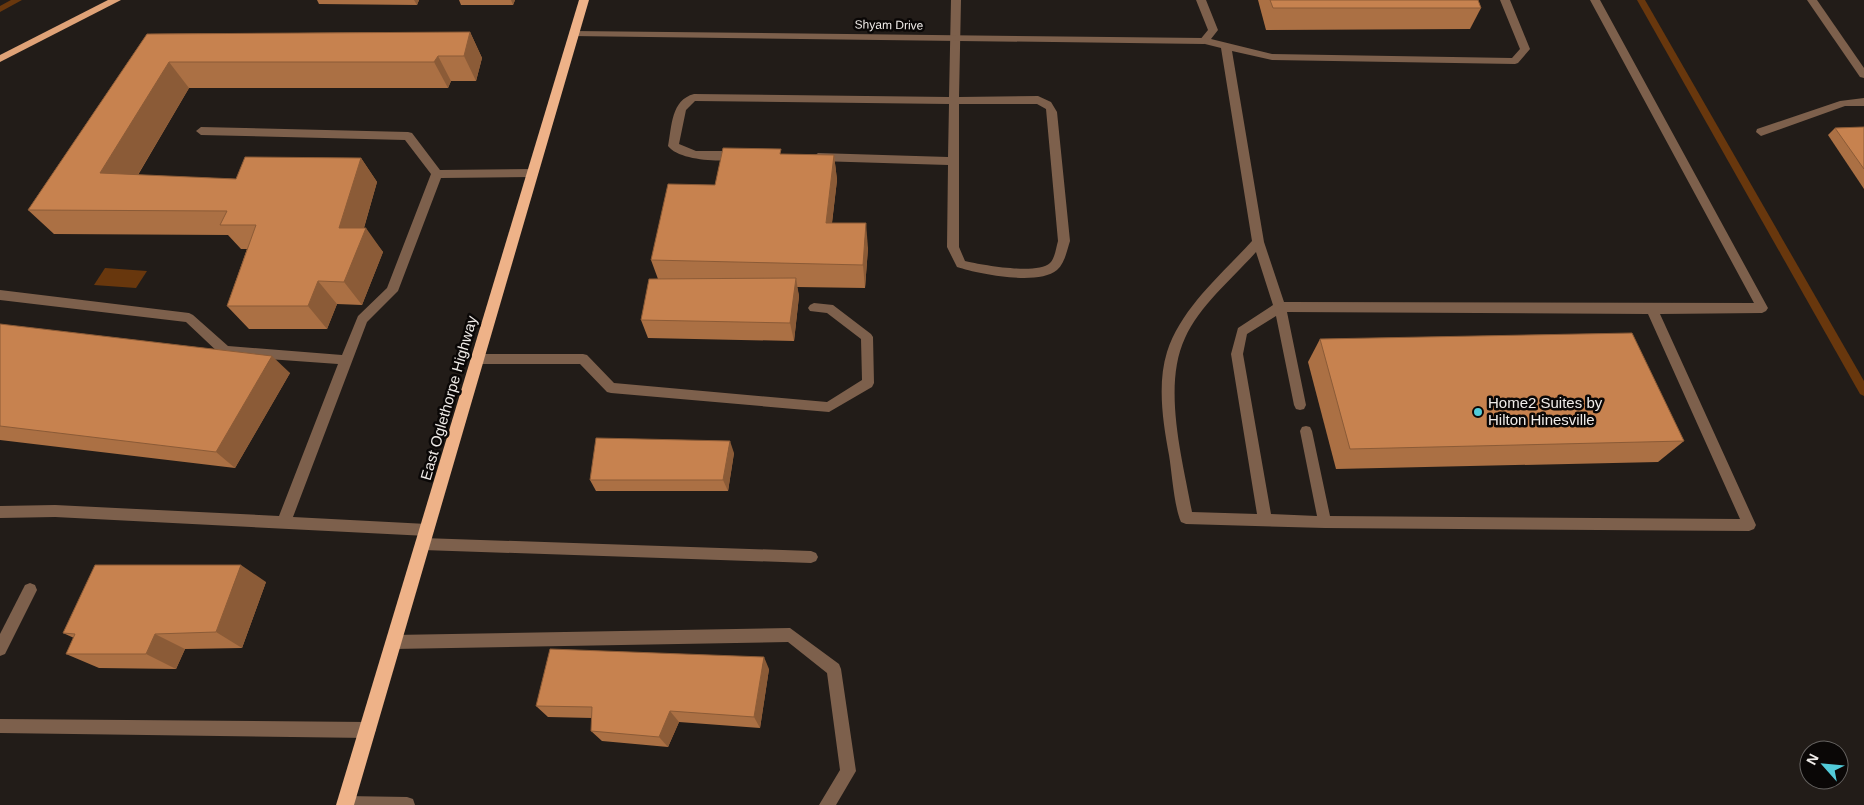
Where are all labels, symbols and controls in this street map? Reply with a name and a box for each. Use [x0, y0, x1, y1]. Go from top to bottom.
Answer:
street label: Shyam Drive [855, 17, 924, 33]
street label: East Oglethorpe Highway [417, 313, 480, 482]
place label: Home2 Suites by Hilton Hinesville [1488, 394, 1603, 428]
marker: Home2 Suites by Hilton Hinesville [1472, 406, 1484, 418]
north arrow [1799, 740, 1849, 790]
text: N [1803, 751, 1822, 767]

